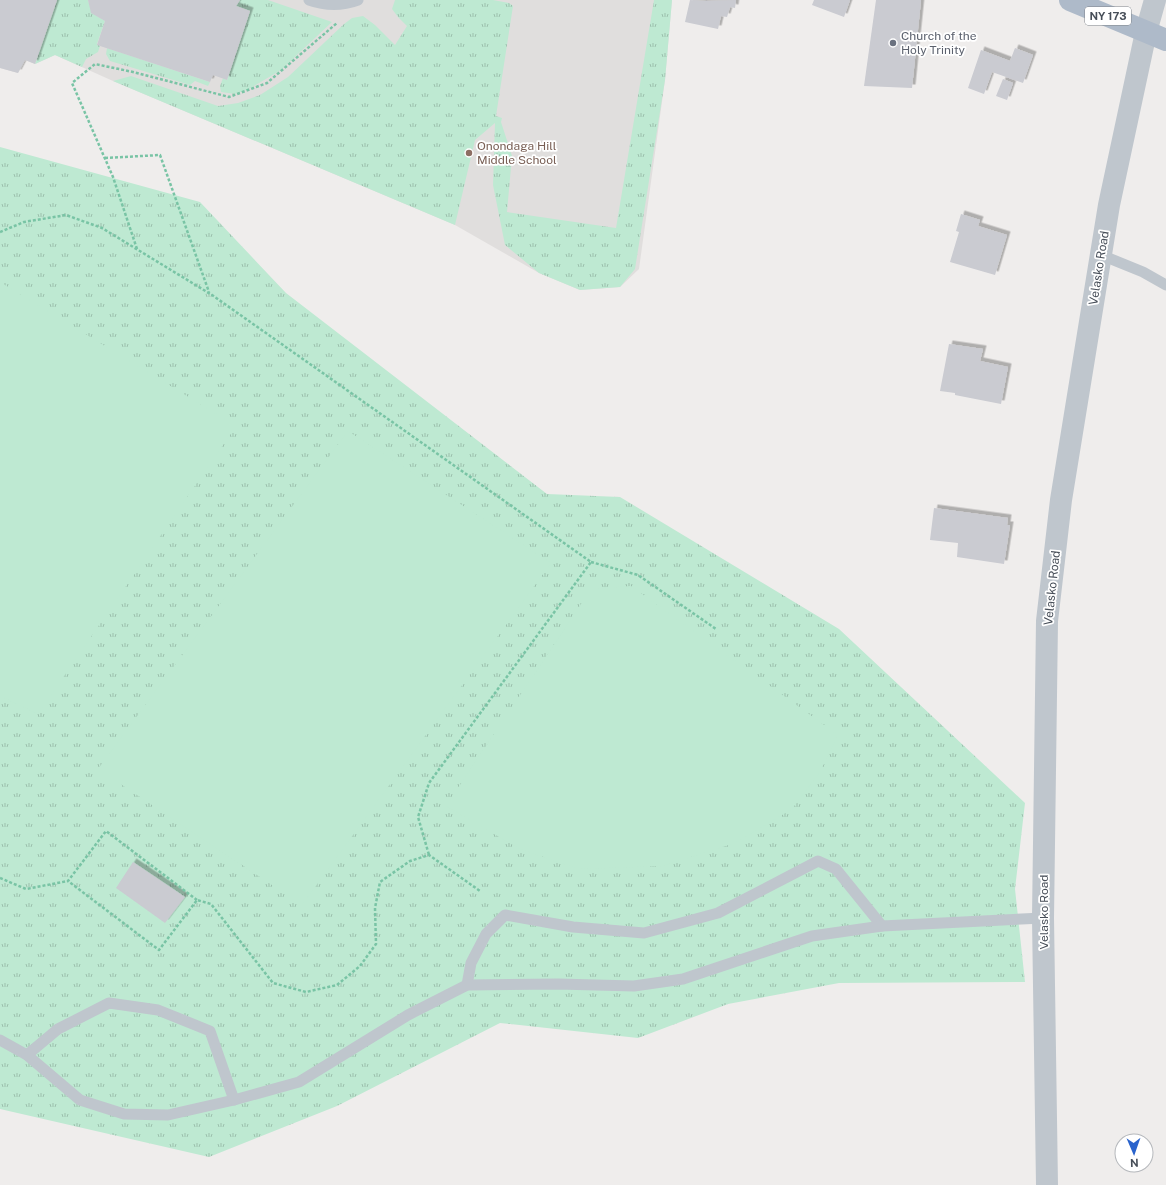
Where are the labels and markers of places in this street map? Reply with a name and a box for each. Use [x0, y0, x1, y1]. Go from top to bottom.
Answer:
place label: Church of the Holy Trinity [901, 29, 977, 57]
marker: Church of the Holy Trinity [888, 38, 898, 48]
place label: Onondaga Hill Middle School [477, 139, 557, 167]
marker: Onondaga Hill Middle School [464, 148, 474, 158]

